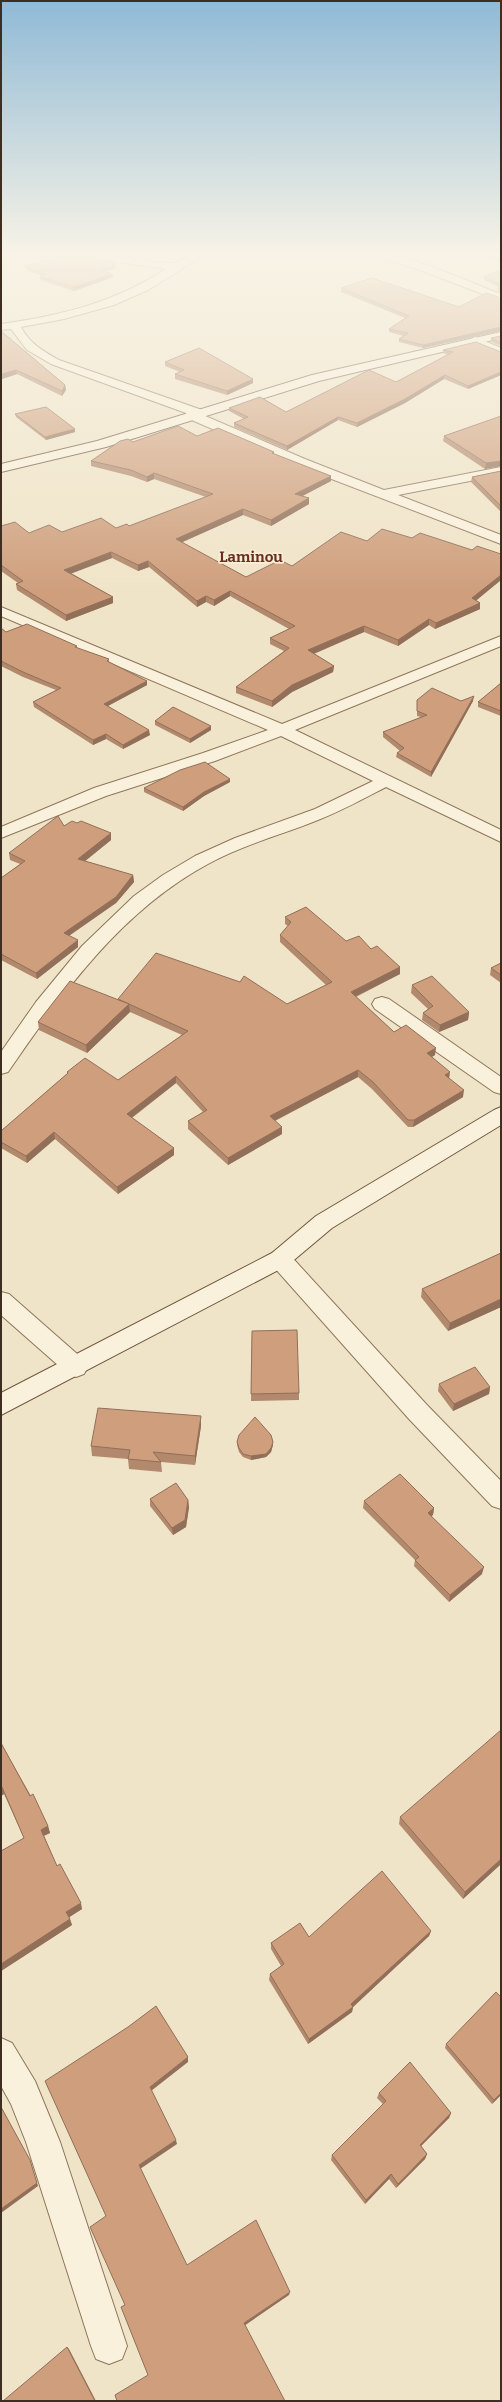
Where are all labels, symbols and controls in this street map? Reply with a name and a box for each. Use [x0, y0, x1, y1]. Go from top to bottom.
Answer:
district label: Laminou [219, 548, 283, 566]

